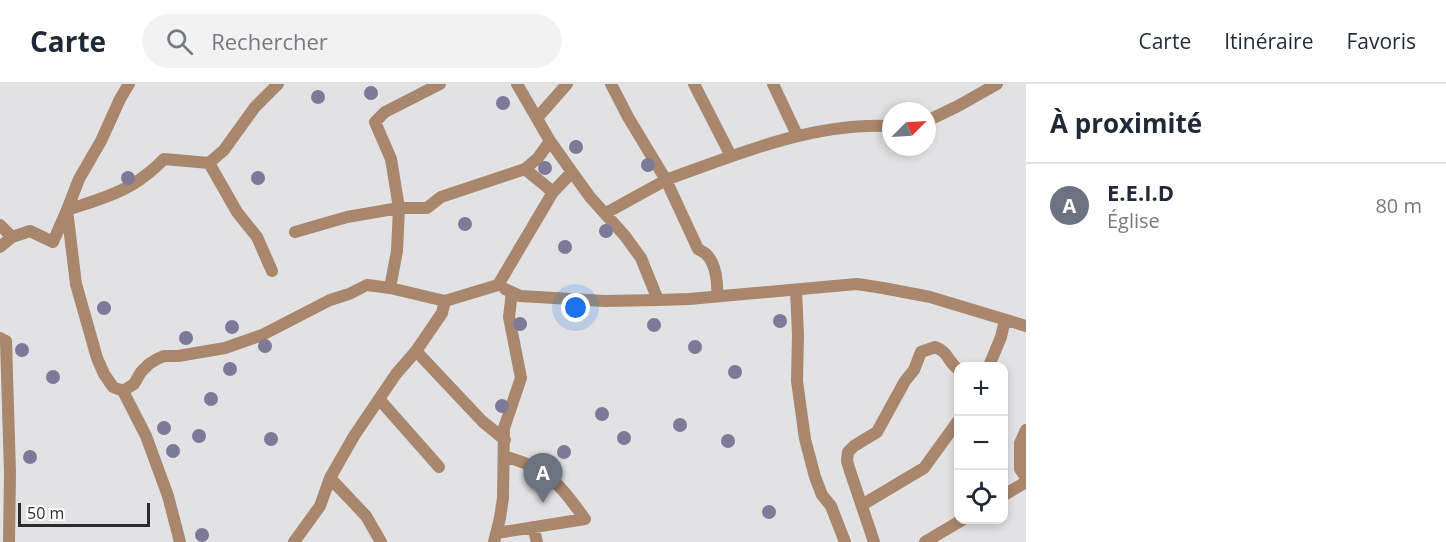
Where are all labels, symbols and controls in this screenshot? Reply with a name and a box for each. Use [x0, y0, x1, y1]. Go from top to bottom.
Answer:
search box [142, 14, 562, 68]
text: Carte [30, 22, 106, 60]
icon: search [163, 25, 196, 58]
text: Rechercher [211, 26, 328, 56]
text: Carte [1138, 27, 1191, 55]
text: Itinéraire [1224, 27, 1313, 55]
text: Favoris [1346, 27, 1416, 55]
north arrow [882, 102, 936, 156]
text: À proximité [1050, 105, 1202, 141]
text: E.E.I.D [1107, 177, 1174, 207]
text: A [1063, 192, 1076, 219]
text: 80 m [1375, 192, 1422, 219]
text: Église [1107, 207, 1160, 234]
your location [561, 293, 590, 322]
map controls [954, 362, 1008, 524]
button: + [954, 362, 1008, 416]
button: − [954, 416, 1008, 470]
pin: A [524, 454, 562, 503]
button: locate [954, 470, 1008, 524]
scale bar [18, 500, 150, 528]
text: 50 m [27, 502, 64, 524]

